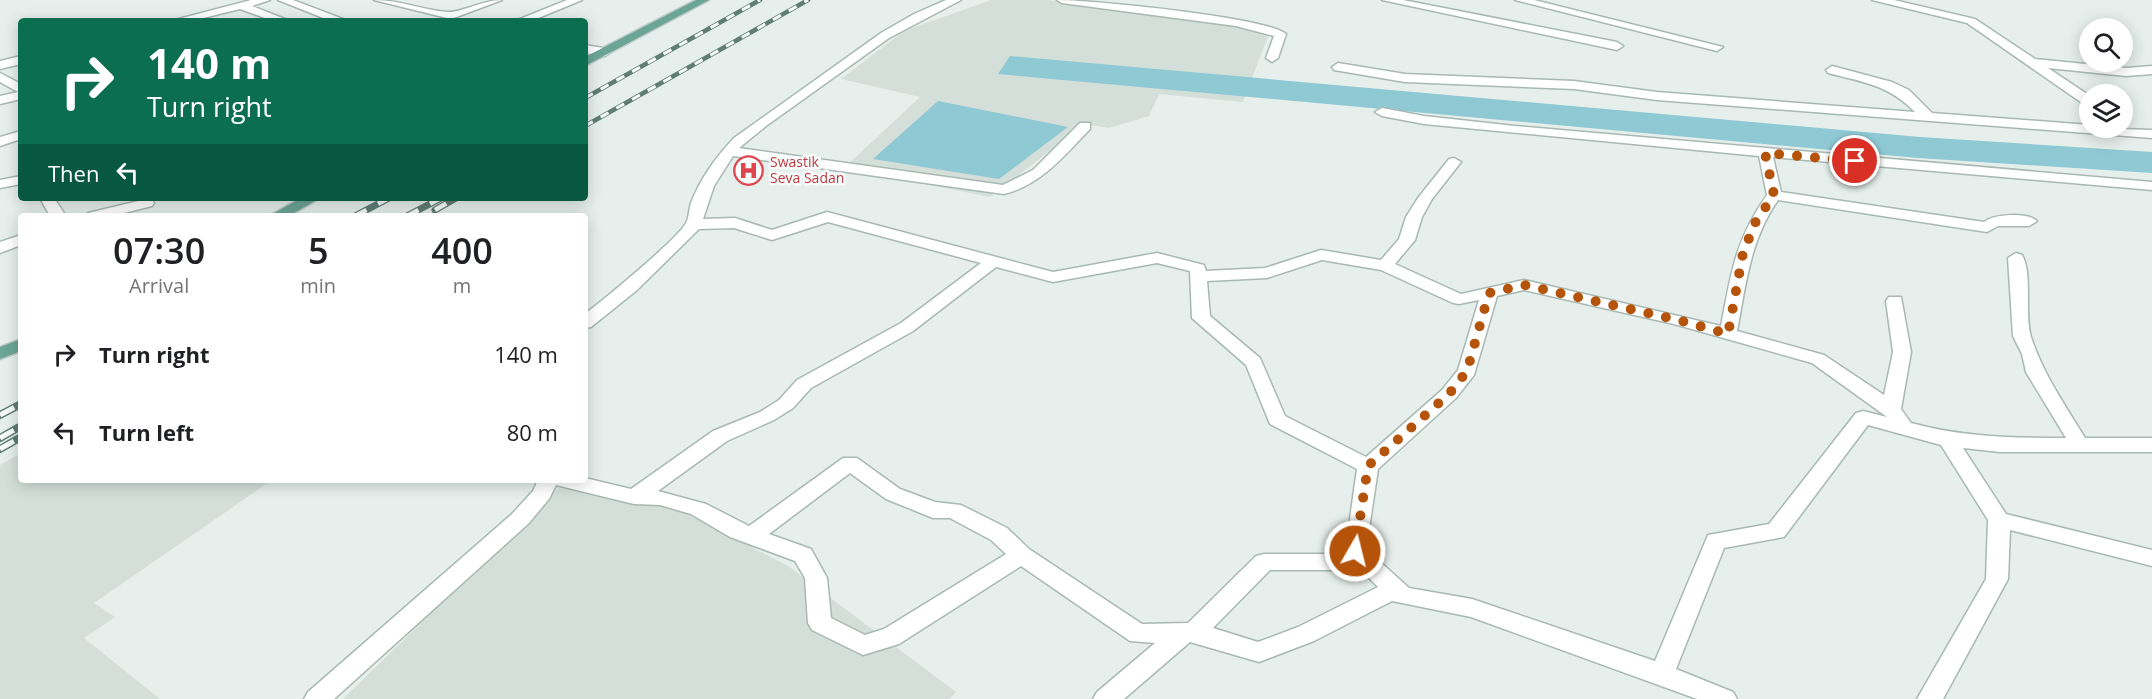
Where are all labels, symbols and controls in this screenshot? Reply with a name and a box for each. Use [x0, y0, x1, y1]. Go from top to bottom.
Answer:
map controls [2079, 18, 2133, 138]
button: search [2079, 18, 2133, 72]
text: 140 m [147, 34, 271, 91]
icon: right [48, 42, 126, 120]
button: layers [2079, 84, 2133, 138]
text: Turn right [147, 88, 272, 125]
pin [1829, 135, 1880, 186]
icon: arrive [1838, 144, 1871, 177]
place label: Swastik Seva Sadan [770, 152, 844, 187]
hospital icon: Swastik Seva Sadan [733, 154, 765, 186]
icon: left [111, 156, 144, 189]
text: Then [48, 158, 99, 188]
text: 07:30 [113, 226, 205, 275]
text: 5 [308, 226, 329, 275]
text: 400 [431, 226, 493, 275]
text: Arrival [129, 272, 189, 299]
text: min [300, 272, 336, 299]
text: m [453, 272, 471, 299]
icon: right [48, 338, 81, 371]
text: Turn right [99, 339, 210, 369]
text: 140 m [494, 339, 558, 369]
icon: left [48, 416, 81, 449]
text: Turn left [99, 417, 194, 447]
text: 80 m [507, 417, 558, 447]
position arrow [1323, 519, 1387, 583]

